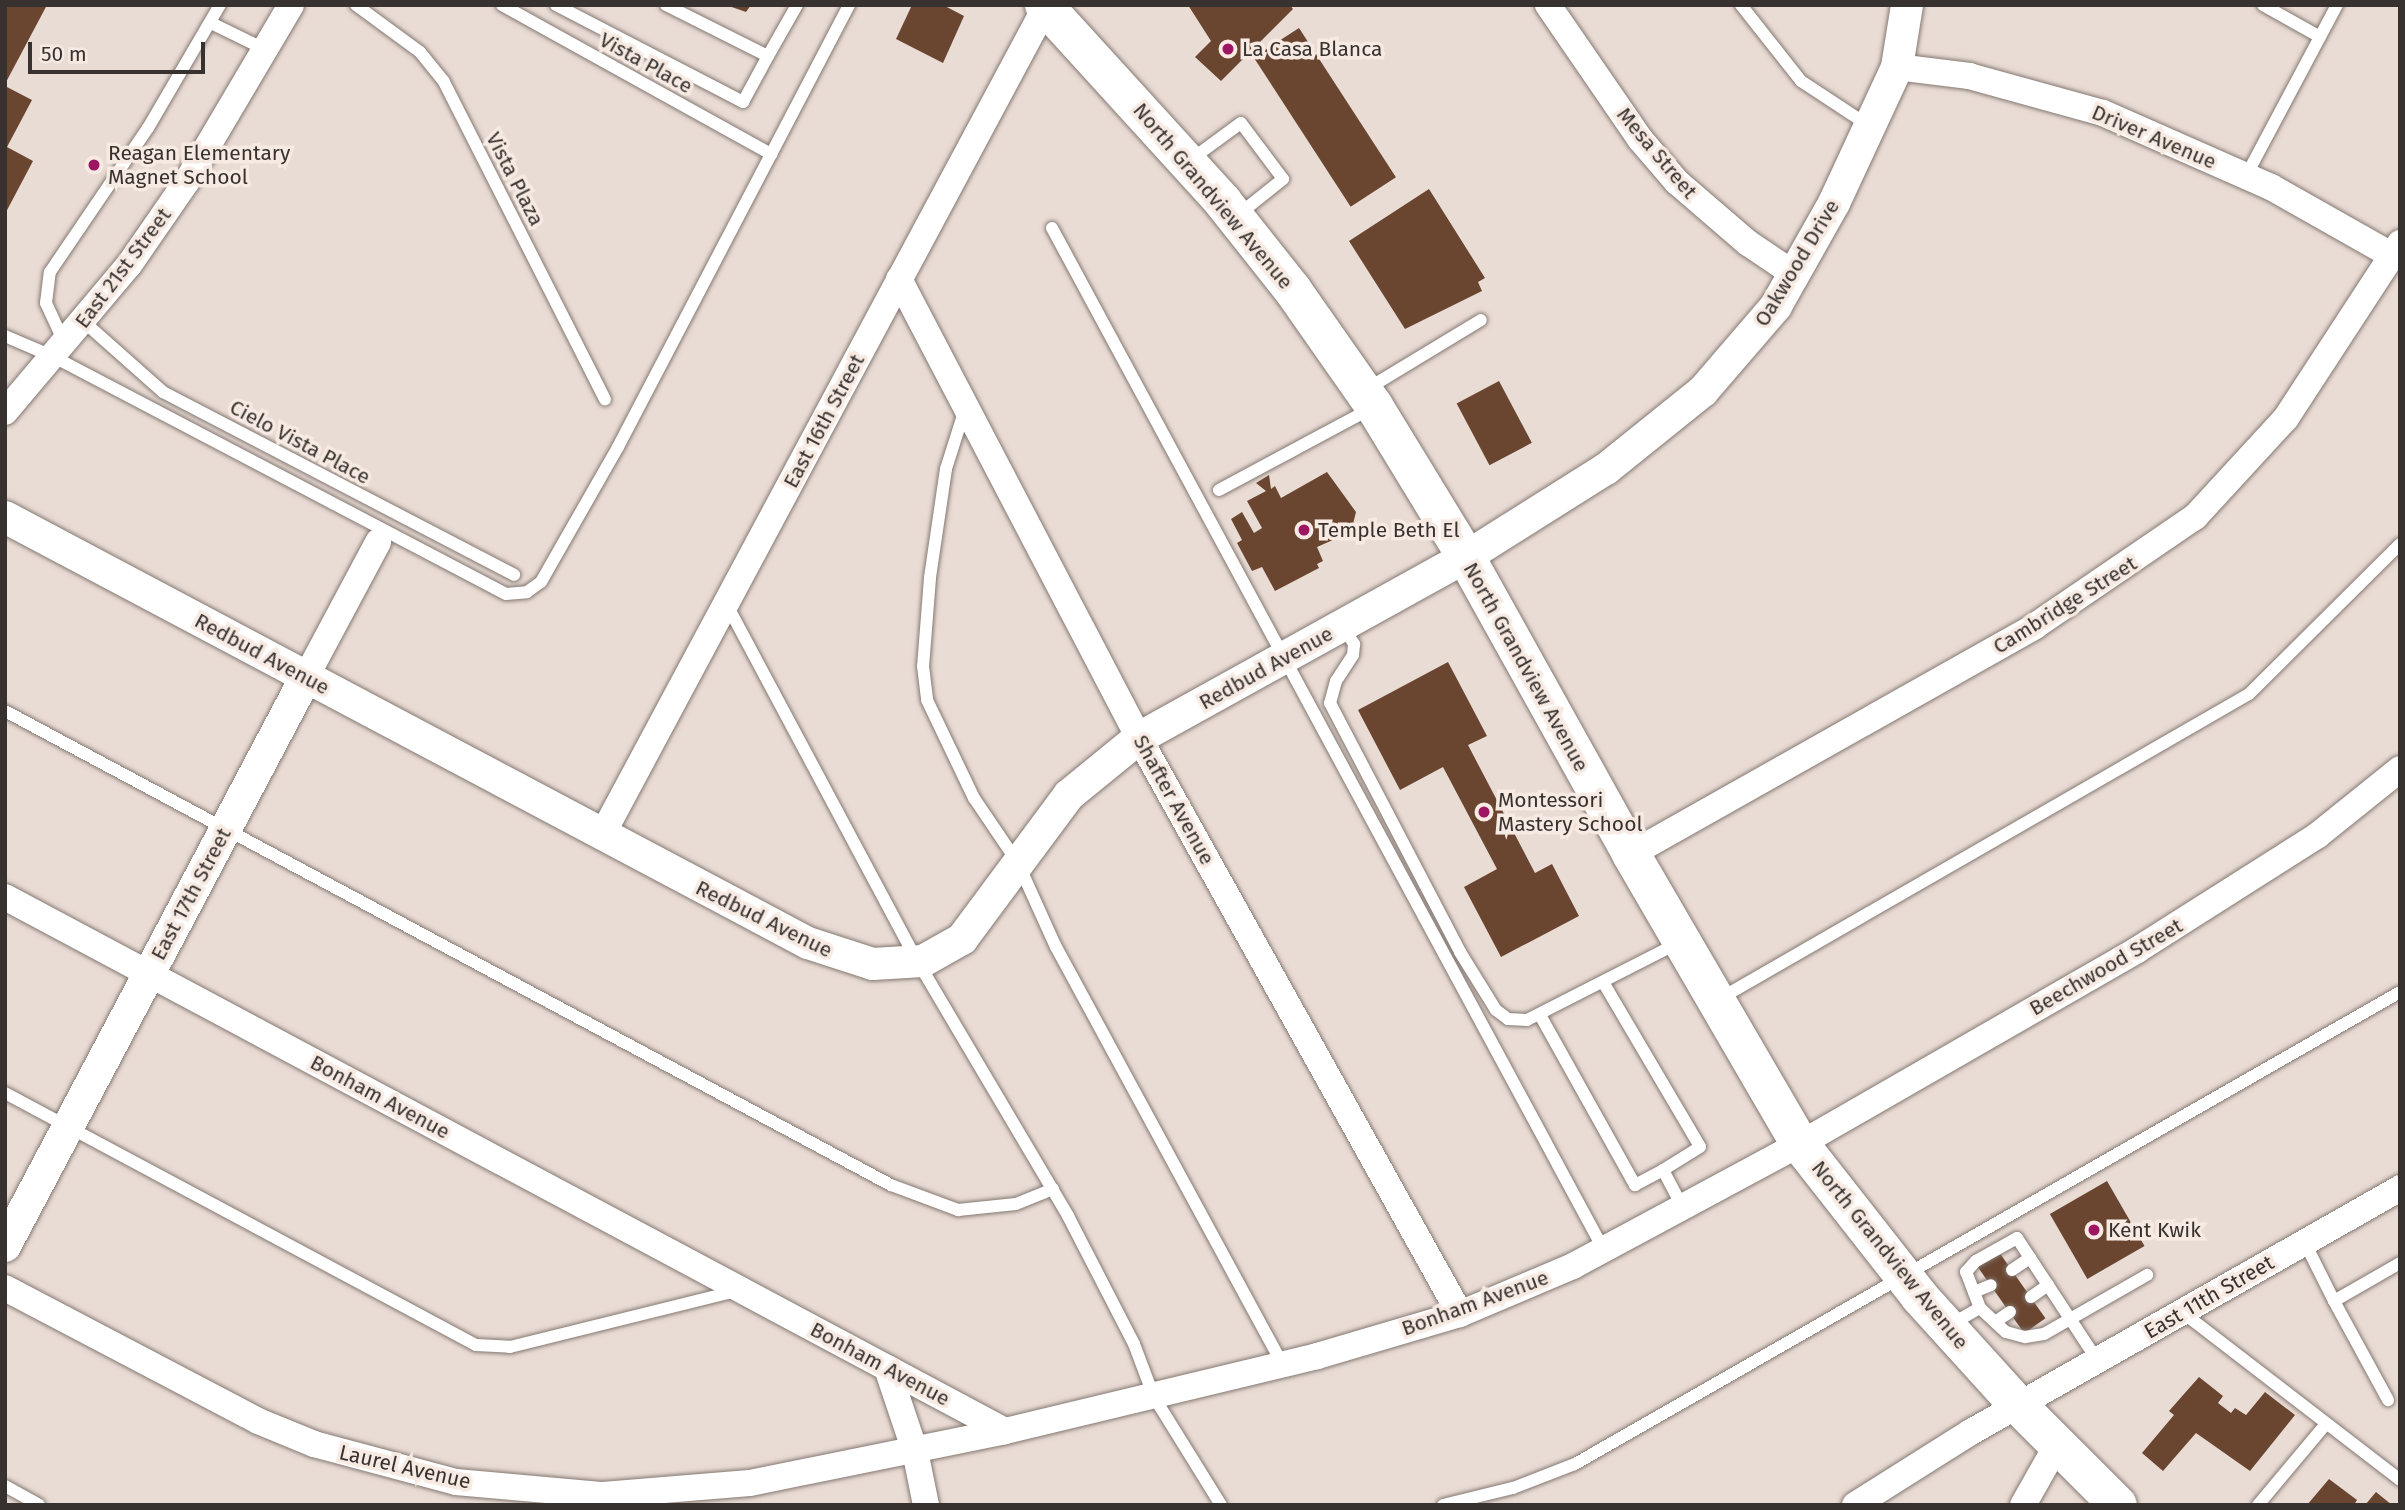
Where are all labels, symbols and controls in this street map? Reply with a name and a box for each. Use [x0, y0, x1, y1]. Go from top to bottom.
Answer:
street label: Vista Place [595, 27, 697, 99]
scale bar [32, 28, 208, 72]
place label: La Casa Blanca [1242, 36, 1382, 62]
text: 50 m [41, 41, 87, 67]
marker: La Casa Blanca [1220, 41, 1236, 57]
street label: North Grandview Avenue [1128, 98, 1298, 294]
street label: Driver Avenue [2088, 99, 2220, 175]
street label: Mesa Street [1612, 102, 1702, 204]
street label: Vista Plaza [481, 128, 549, 230]
place label: Reagan Elementary Magnet School [108, 140, 290, 190]
marker: Reagan Elementary Magnet School [86, 157, 102, 173]
street label: Oakwood Drive [1749, 195, 1845, 331]
street label: East 21st Street [70, 203, 176, 333]
street label: East 16th Street [778, 350, 870, 492]
street label: Cielo Vista Place [225, 394, 375, 490]
place label: Temple Beth El [1318, 517, 1460, 543]
marker: Temple Beth El [1296, 522, 1312, 538]
street label: Cambridge Street [1989, 551, 2141, 659]
street label: North Grandview Avenue [1458, 558, 1594, 776]
street label: Redbud Avenue [190, 608, 334, 700]
street label: Redbud Avenue [1195, 621, 1337, 715]
street label: Shafter Avenue [1128, 731, 1220, 869]
place label: Montessori Mastery School [1498, 787, 1643, 837]
marker: Montessori Mastery School [1476, 804, 1492, 820]
street label: East 17th Street [146, 824, 236, 964]
street label: Redbud Avenue [692, 875, 836, 963]
street label: Beechwood Street [2025, 913, 2187, 1021]
street label: Bonham Avenue [306, 1050, 454, 1144]
street label: North Grandview Avenue [1806, 1156, 1974, 1354]
place label: Kent Kwik [2108, 1217, 2201, 1243]
marker: Kent Kwik [2086, 1222, 2102, 1238]
street label: East 11th Street [2140, 1250, 2278, 1344]
street label: Bonham Avenue [1398, 1265, 1552, 1341]
street label: Bonham Avenue [806, 1317, 954, 1411]
street label: Laurel Avenue [337, 1440, 473, 1494]

